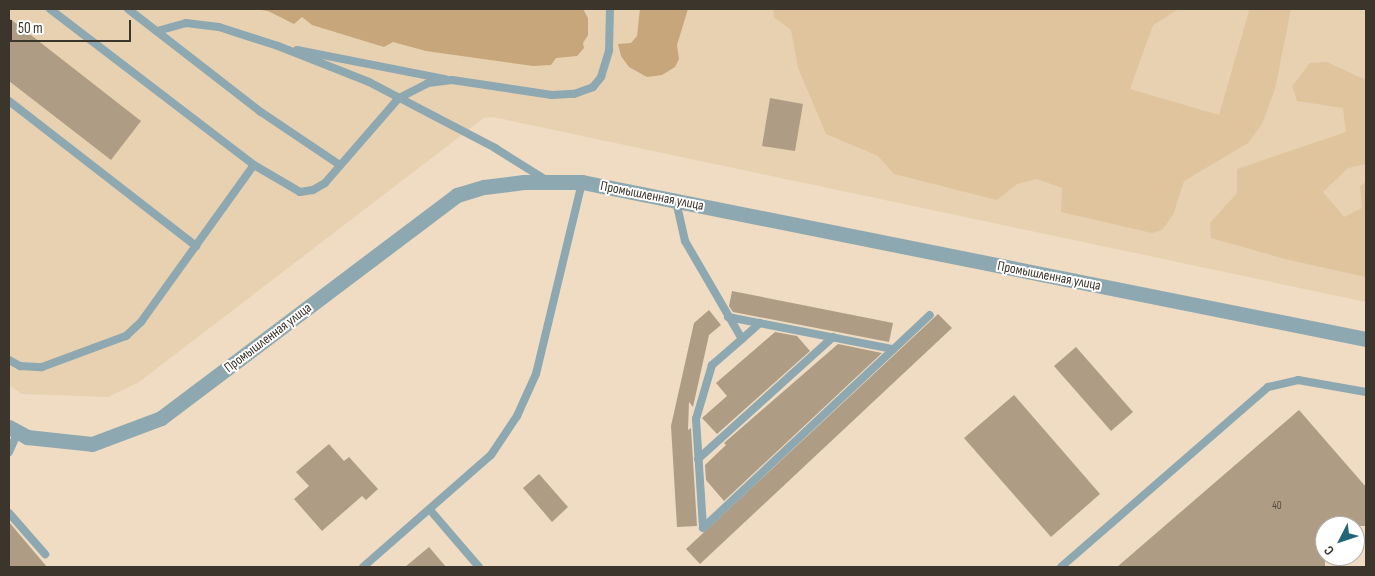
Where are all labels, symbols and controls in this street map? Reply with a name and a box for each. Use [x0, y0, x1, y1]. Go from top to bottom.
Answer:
scale bar [12, 10, 134, 42]
text: 50 m [18, 19, 43, 38]
street label: Промышленная улица [599, 178, 705, 214]
street label: Промышленная улица [996, 258, 1102, 294]
street label: Промышленная улица [221, 300, 315, 376]
house number: 40 [1272, 499, 1282, 513]
north arrow [1315, 516, 1365, 566]
text: С [1320, 542, 1338, 559]

